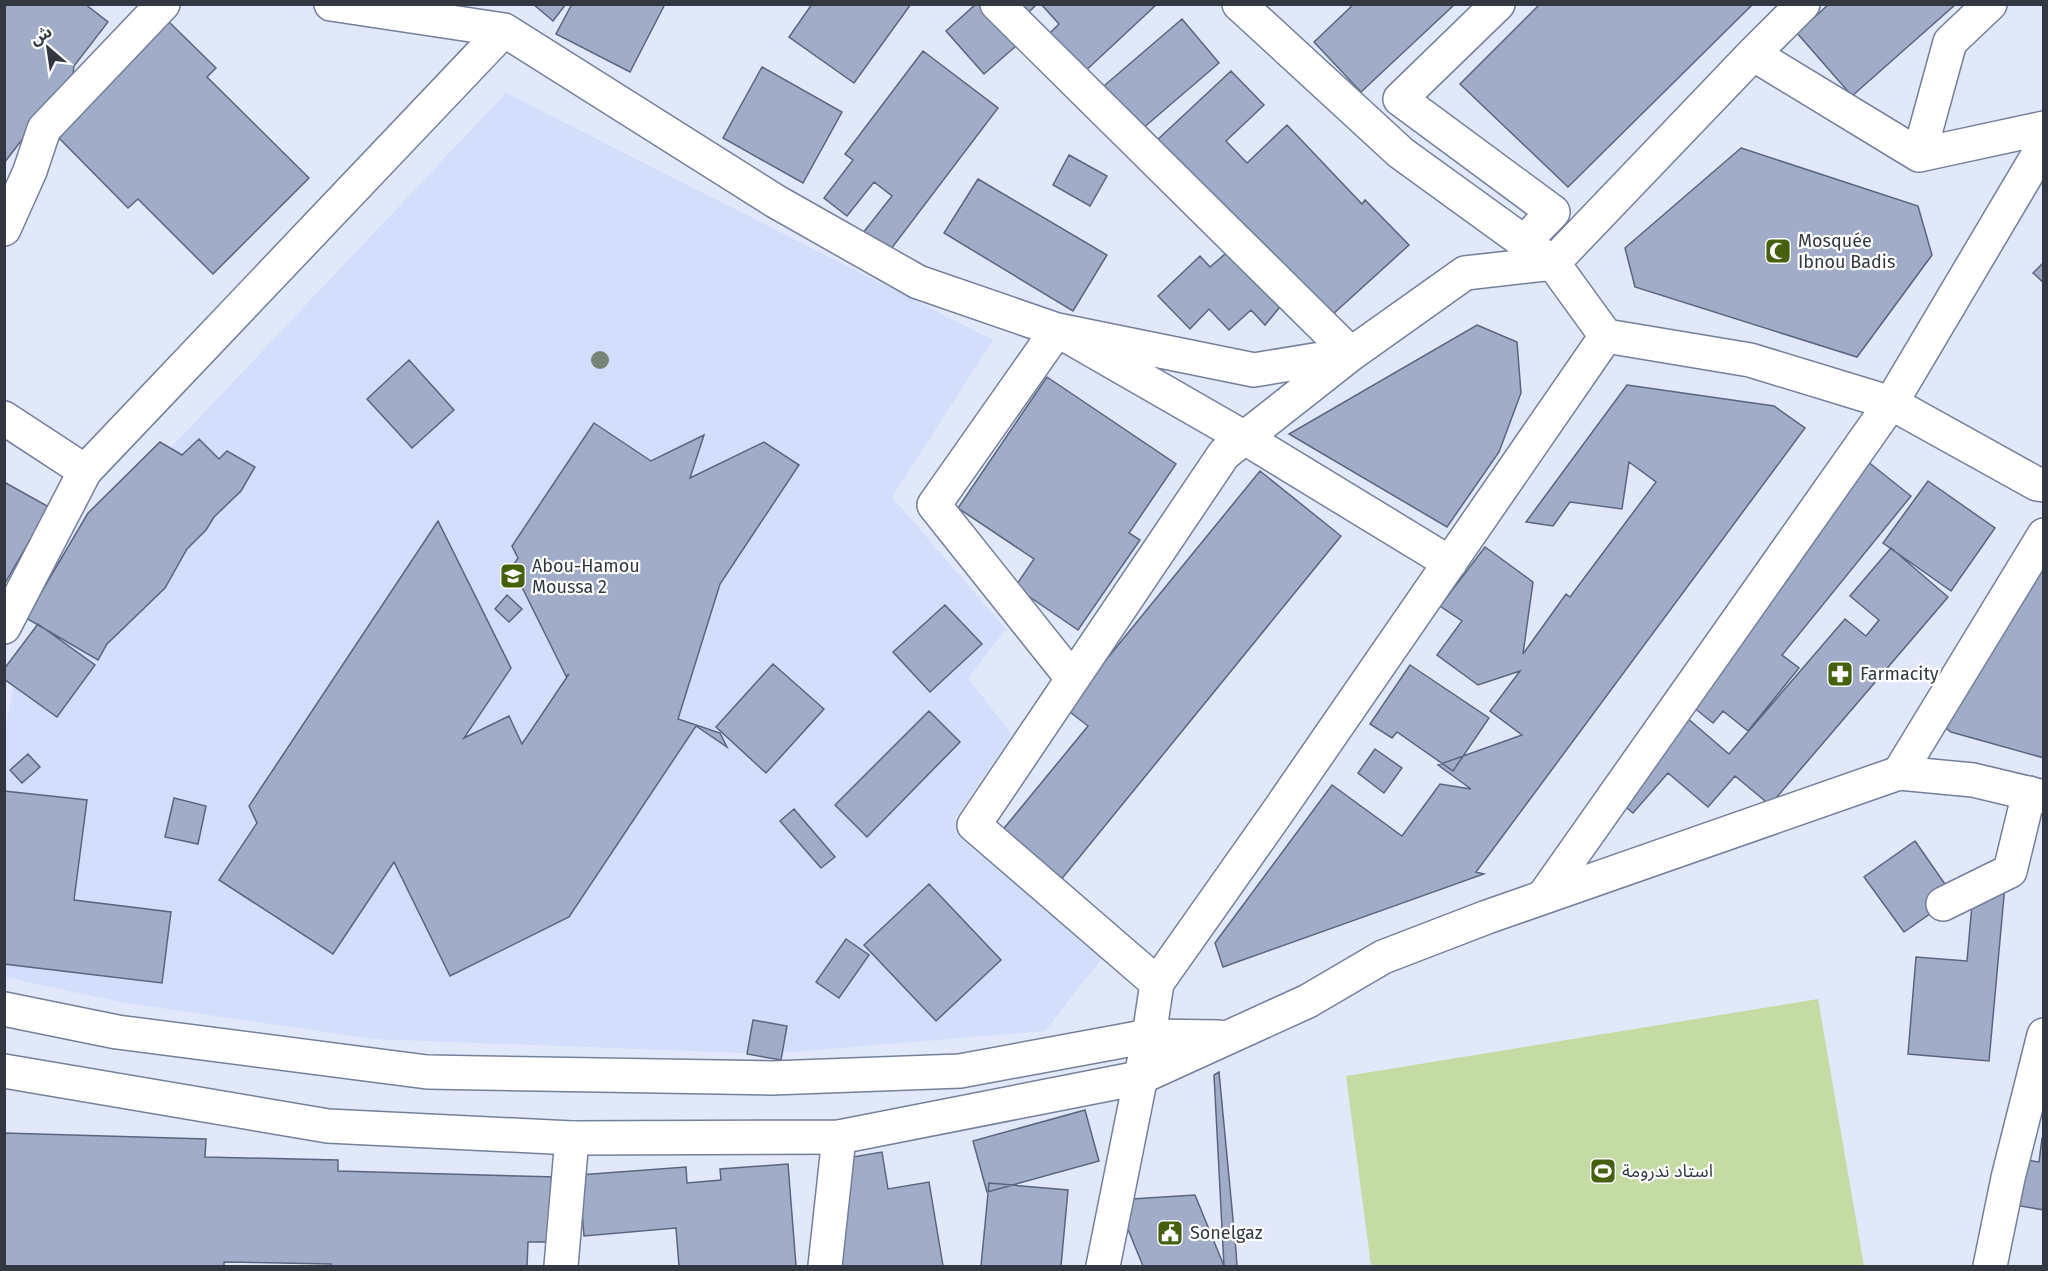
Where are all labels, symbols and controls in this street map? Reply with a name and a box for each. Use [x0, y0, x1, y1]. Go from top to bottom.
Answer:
north arrow [18, 18, 78, 78]
text: ش [27, 22, 55, 49]
place label: Mosquée Ibnou Badis [1798, 230, 1895, 273]
mosque icon: Mosquée Ibnou Badis [1763, 236, 1793, 266]
place label: Abou-Hamou Moussa 2 [532, 555, 640, 598]
school or university icon: Abou-Hamou Moussa 2 [498, 561, 528, 591]
pharmacy icon: Farmacity [1825, 659, 1855, 689]
place label: Farmacity [1860, 663, 1939, 685]
sports icon: استاد ندرومة [1588, 1156, 1618, 1186]
place label: استاد ندرومة [1622, 1160, 1713, 1182]
public building icon: Sonelgaz [1155, 1218, 1185, 1248]
place label: Sonelgaz [1190, 1222, 1263, 1244]

